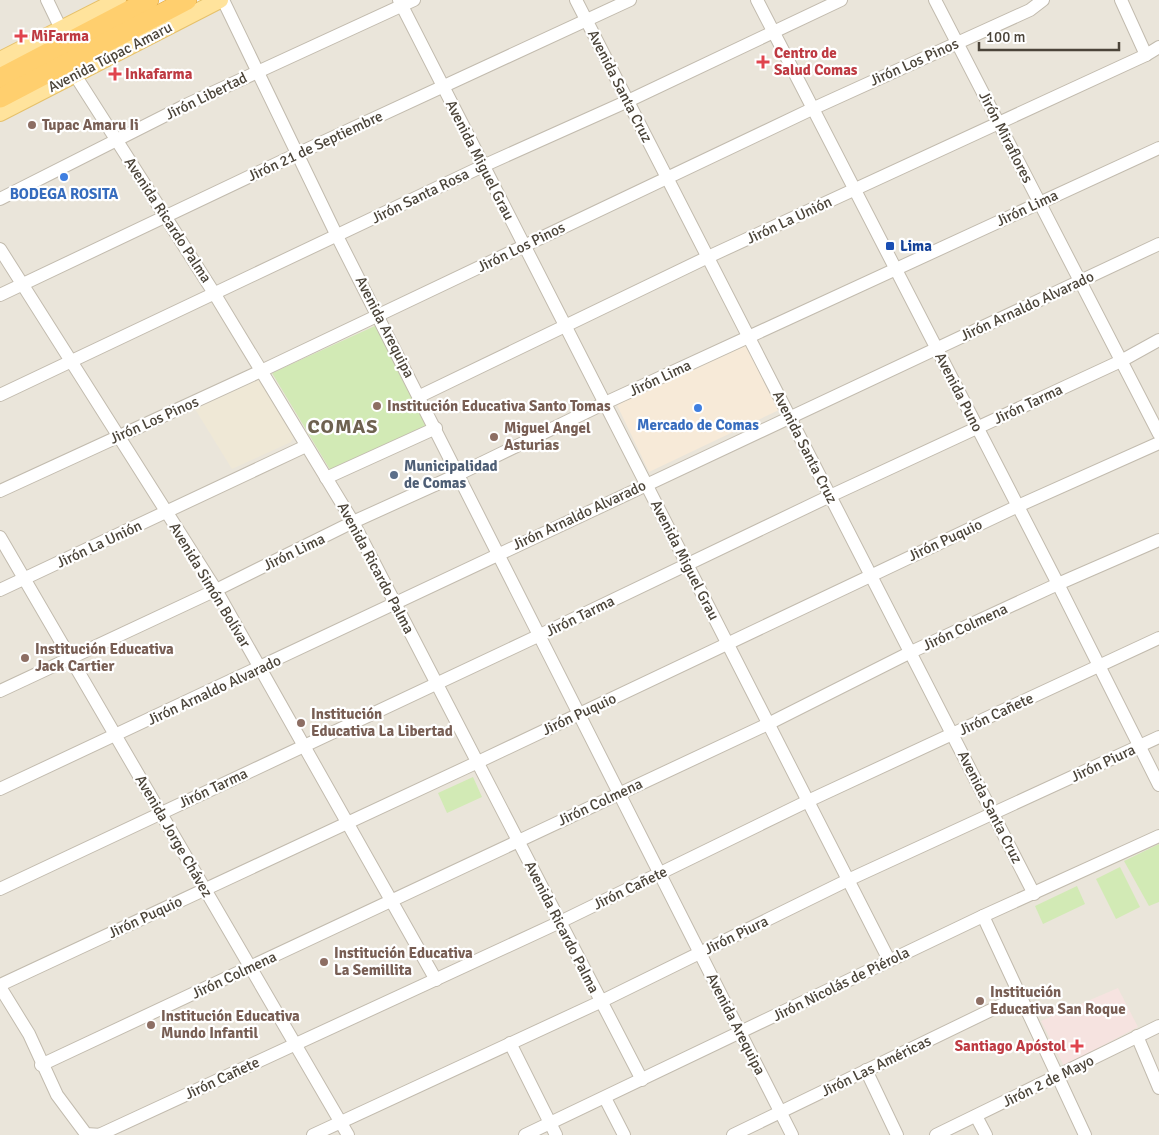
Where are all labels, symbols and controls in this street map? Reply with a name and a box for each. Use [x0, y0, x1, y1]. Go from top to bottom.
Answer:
street label: Avenida Túpac Amaru [45, 18, 175, 96]
scale bar [979, 20, 1119, 52]
place label: MiFarma [31, 27, 89, 45]
street label: Avenida Santa Cruz [584, 27, 656, 146]
text: 100 m [986, 28, 1026, 46]
marker: MiFarma [15, 30, 27, 42]
street label: Jirón Los Pinos [867, 34, 962, 90]
place label: Centro de Salud Comas [774, 44, 858, 79]
marker: Centro de Salud Comas [756, 55, 770, 69]
place label: Inkafarma [125, 65, 193, 83]
marker: Inkafarma [109, 68, 121, 80]
street label: Jirón Libertad [162, 68, 250, 124]
street label: Jirón Miraflores [975, 88, 1037, 186]
street label: Avenida Miguel Grau [442, 97, 518, 223]
street label: Jirón 21 de Septiembre [245, 107, 385, 185]
place label: Tupac Amaru Ii [42, 116, 139, 134]
marker: Tupac Amaru Ii [26, 119, 38, 131]
street label: Avenida Ricardo Palma [121, 154, 215, 286]
street label: Jirón Santa Rosa [368, 165, 472, 227]
marker: BODEGA ROSITA [58, 171, 70, 183]
place label: BODEGA ROSITA [10, 185, 119, 203]
street label: Jirón Lima [993, 186, 1061, 230]
street label: Jirón La Unión [743, 192, 835, 248]
street label: Jirón Los Pinos [474, 218, 568, 276]
place label: Lima [900, 237, 932, 255]
marker: Lima [884, 240, 896, 252]
street label: Jirón Arnaldo Alvarado [957, 267, 1097, 345]
street label: Avenida Arequipa [352, 273, 418, 381]
street label: Avenida Puno [931, 349, 987, 435]
street label: Jirón Lima [626, 356, 694, 400]
street label: Jirón Tarma [991, 380, 1065, 428]
street label: Avenida Santa Cruz [769, 388, 841, 507]
street label: Jirón Los Pinos [107, 392, 202, 448]
place label: Institución Educativa Santo Tomas [387, 397, 611, 415]
marker: Institución Educativa Santo Tomas [371, 400, 383, 412]
marker: Mercado de Comas [692, 402, 704, 414]
district label: COMAS [308, 414, 378, 439]
place label: Mercado de Comas [637, 416, 759, 434]
place label: Miguel Angel Asturias [504, 419, 591, 454]
marker: Miguel Angel Asturias [488, 431, 500, 443]
place label: Municipalidad de Comas [404, 457, 498, 492]
marker: Municipalidad de Comas [388, 469, 400, 481]
street label: Jirón Arnaldo Alvarado [509, 476, 649, 554]
street label: Avenida Miguel Grau [647, 497, 723, 623]
street label: Avenida Ricardo Palma [334, 499, 418, 637]
street label: Jirón Puquio [905, 515, 985, 565]
street label: Jirón La Unión [53, 516, 145, 572]
street label: Avenida Simón Bolívar [165, 519, 255, 651]
street label: Jirón Lima [260, 529, 328, 575]
street label: Jirón Tarma [543, 592, 617, 640]
street label: Jirón Colmena [920, 599, 1010, 655]
place label: Institución Educativa Jack Cartier [35, 640, 174, 675]
street label: Jirón Arnaldo Alvarado [144, 651, 284, 729]
marker: Institución Educativa Jack Cartier [19, 652, 31, 664]
street label: Jirón Puquio [539, 689, 619, 739]
street label: Jirón Cañete [956, 689, 1036, 739]
place label: Institución Educativa La Libertad [311, 705, 453, 740]
marker: Institución Educativa La Libertad [295, 717, 307, 729]
street label: Jirón Piura [1068, 740, 1138, 786]
street label: Avenida Santa Cruz [954, 748, 1026, 867]
street label: Jirón Tarma [176, 764, 250, 812]
street label: Avenida Jorge Chávez [132, 772, 216, 901]
street label: Jirón Colmena [555, 774, 645, 830]
street label: Avenida Ricardo Palma [521, 858, 603, 996]
street label: Jirón Cañete [590, 862, 670, 914]
street label: Jirón Puquio [105, 892, 185, 942]
street label: Jirón Piura [701, 912, 771, 958]
street label: Jirón Nicolás de Piérola [770, 943, 912, 1025]
place label: Institución Educativa La Semillita [334, 944, 473, 979]
street label: Jirón Colmena [189, 947, 279, 1003]
marker: Institución Educativa La Semillita [318, 956, 330, 968]
street label: Avenida Arequipa [703, 970, 769, 1078]
place label: Institución Educativa San Roque [990, 983, 1126, 1018]
marker: Institución Educativa San Roque [974, 995, 986, 1007]
place label: Institución Educativa Mundo Infantil [161, 1007, 300, 1042]
marker: Institución Educativa Mundo Infantil [145, 1019, 157, 1031]
street label: Jirón Las Américas [818, 1031, 934, 1100]
place label: Santiago Apóstol [955, 1037, 1066, 1055]
marker: Santiago Apóstol [1070, 1039, 1084, 1053]
street label: Jirón 2 de Mayo [999, 1051, 1097, 1111]
street label: Jirón Cañete [182, 1053, 262, 1103]

